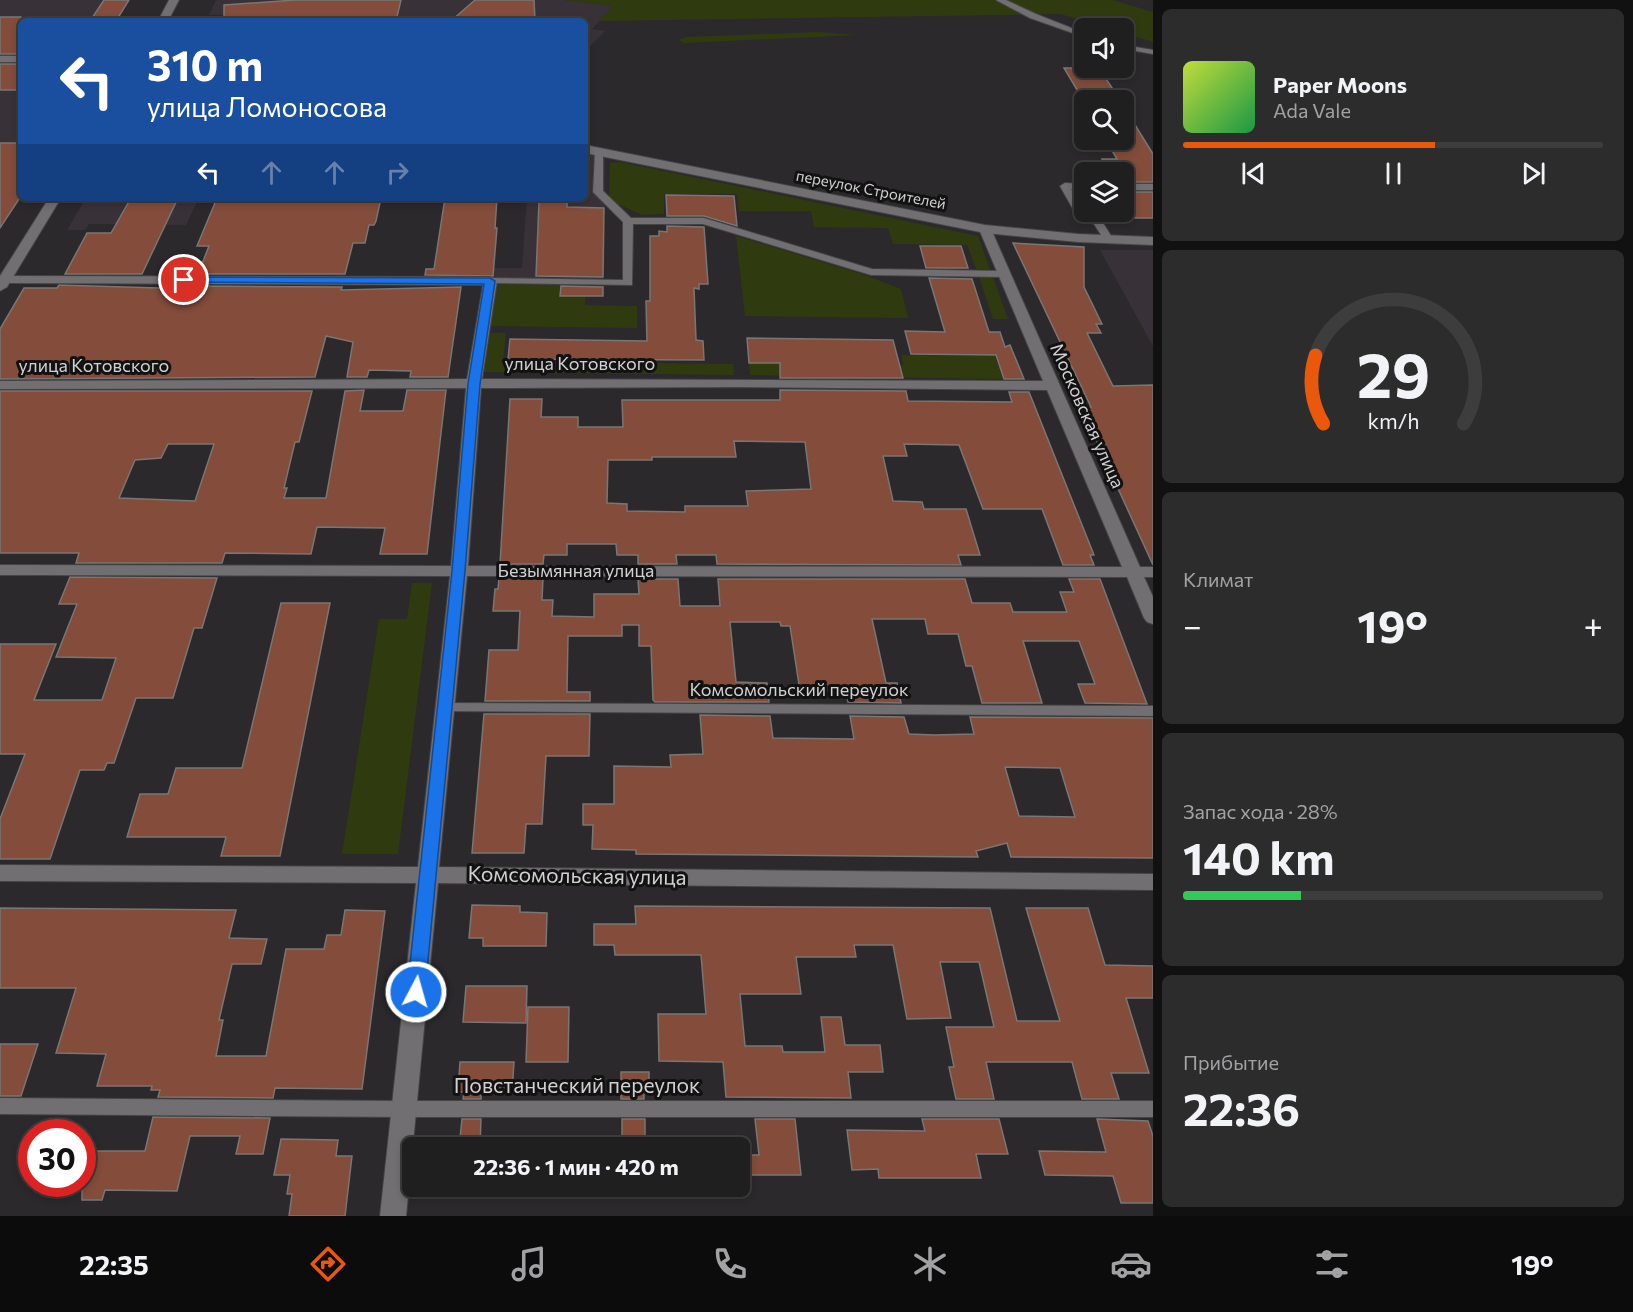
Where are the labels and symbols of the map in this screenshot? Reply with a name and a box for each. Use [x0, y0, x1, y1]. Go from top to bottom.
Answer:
street label: переулок Строителей [795, 166, 948, 212]
pin [158, 254, 209, 305]
street label: Московская улица [1046, 340, 1130, 491]
street label: улица Котовского [505, 352, 655, 374]
street label: улица Котовского [19, 354, 169, 376]
street label: Безымянная улица [498, 559, 654, 581]
street label: Комсомольский переулок [689, 678, 909, 700]
street label: Комсомольская улица [467, 860, 687, 889]
position arrow [384, 960, 448, 1024]
street label: Повстанческий переулок [454, 1072, 700, 1097]
speed limit sign: 30 [18, 1119, 96, 1197]

